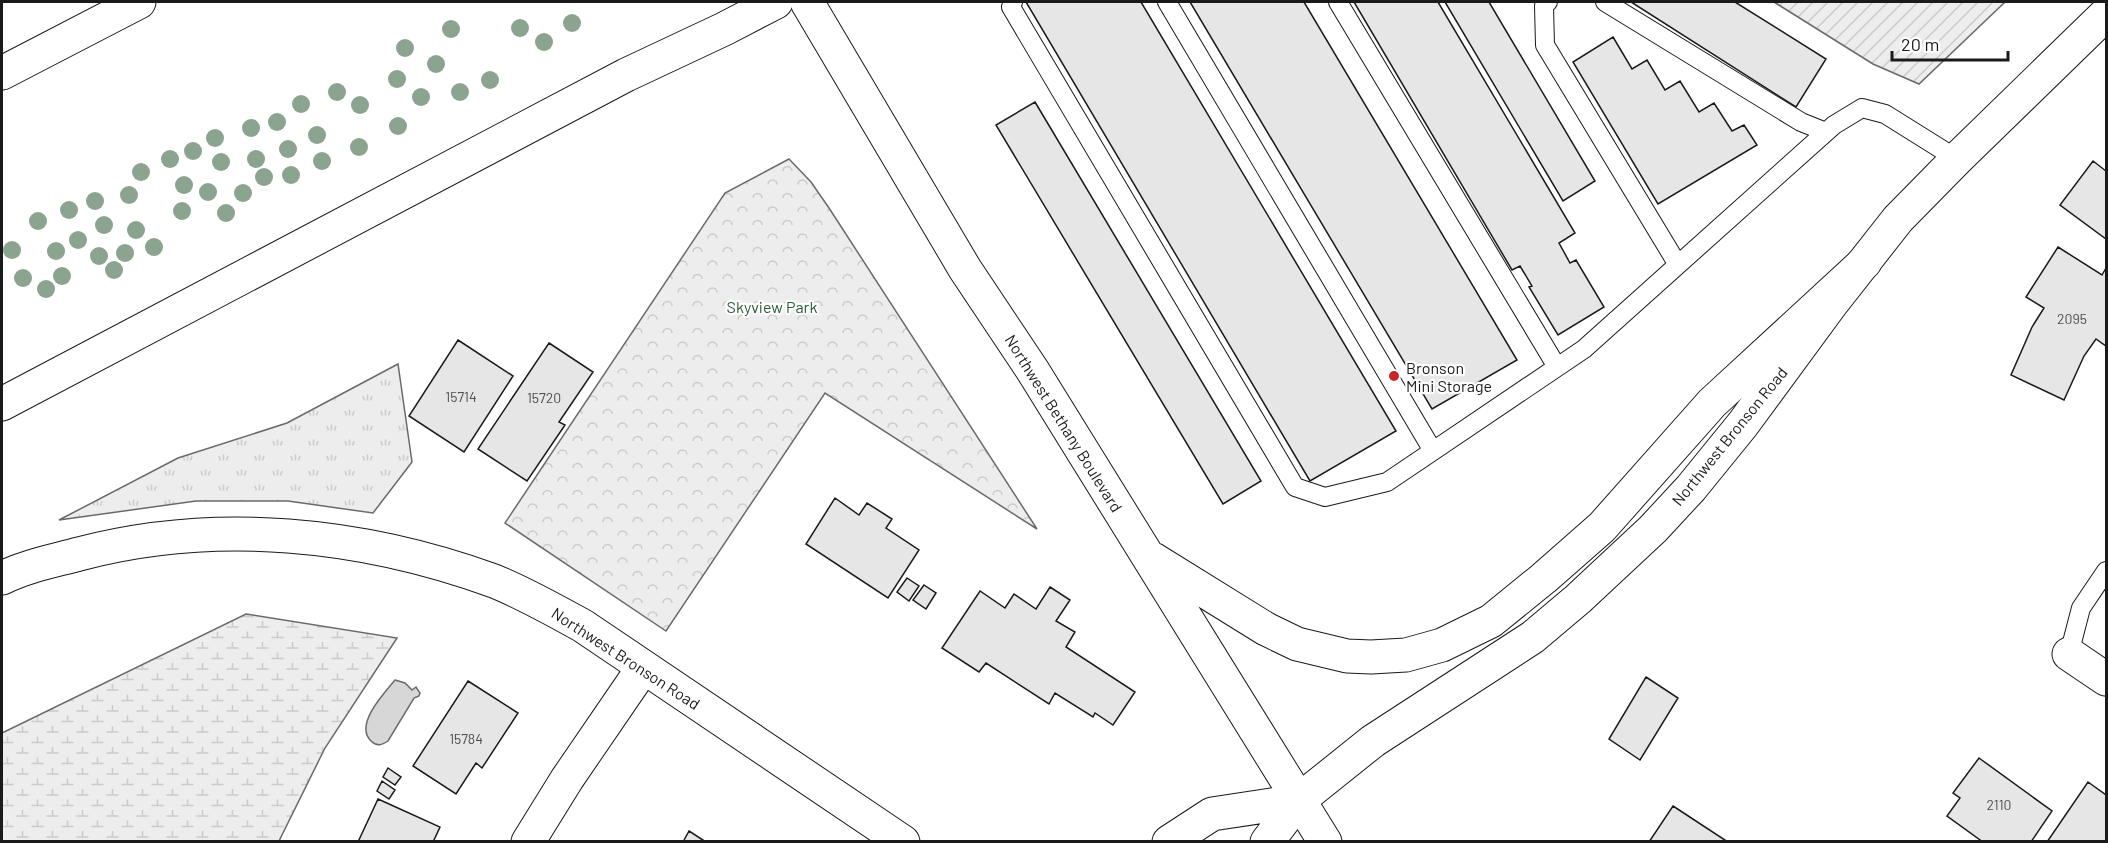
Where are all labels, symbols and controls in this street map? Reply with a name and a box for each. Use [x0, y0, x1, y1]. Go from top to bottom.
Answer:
scale bar [1892, 24, 2008, 62]
text: 20 m [1901, 33, 1939, 55]
park label: Skyview Park [727, 297, 817, 316]
house number: 2095 [2057, 310, 2087, 327]
street label: Northwest Bethany Boulevard [1001, 331, 1127, 515]
place label: Bronson Mini Storage [1406, 358, 1492, 395]
street label: Northwest Bronson Road [1667, 363, 1791, 509]
marker: Bronson Mini Storage [1387, 369, 1401, 383]
house number: 15714 [445, 388, 477, 405]
house number: 15720 [527, 389, 561, 406]
street label: Northwest Bronson Road [548, 603, 704, 713]
house number: 15784 [449, 730, 483, 747]
house number: 2110 [1986, 796, 2012, 813]

